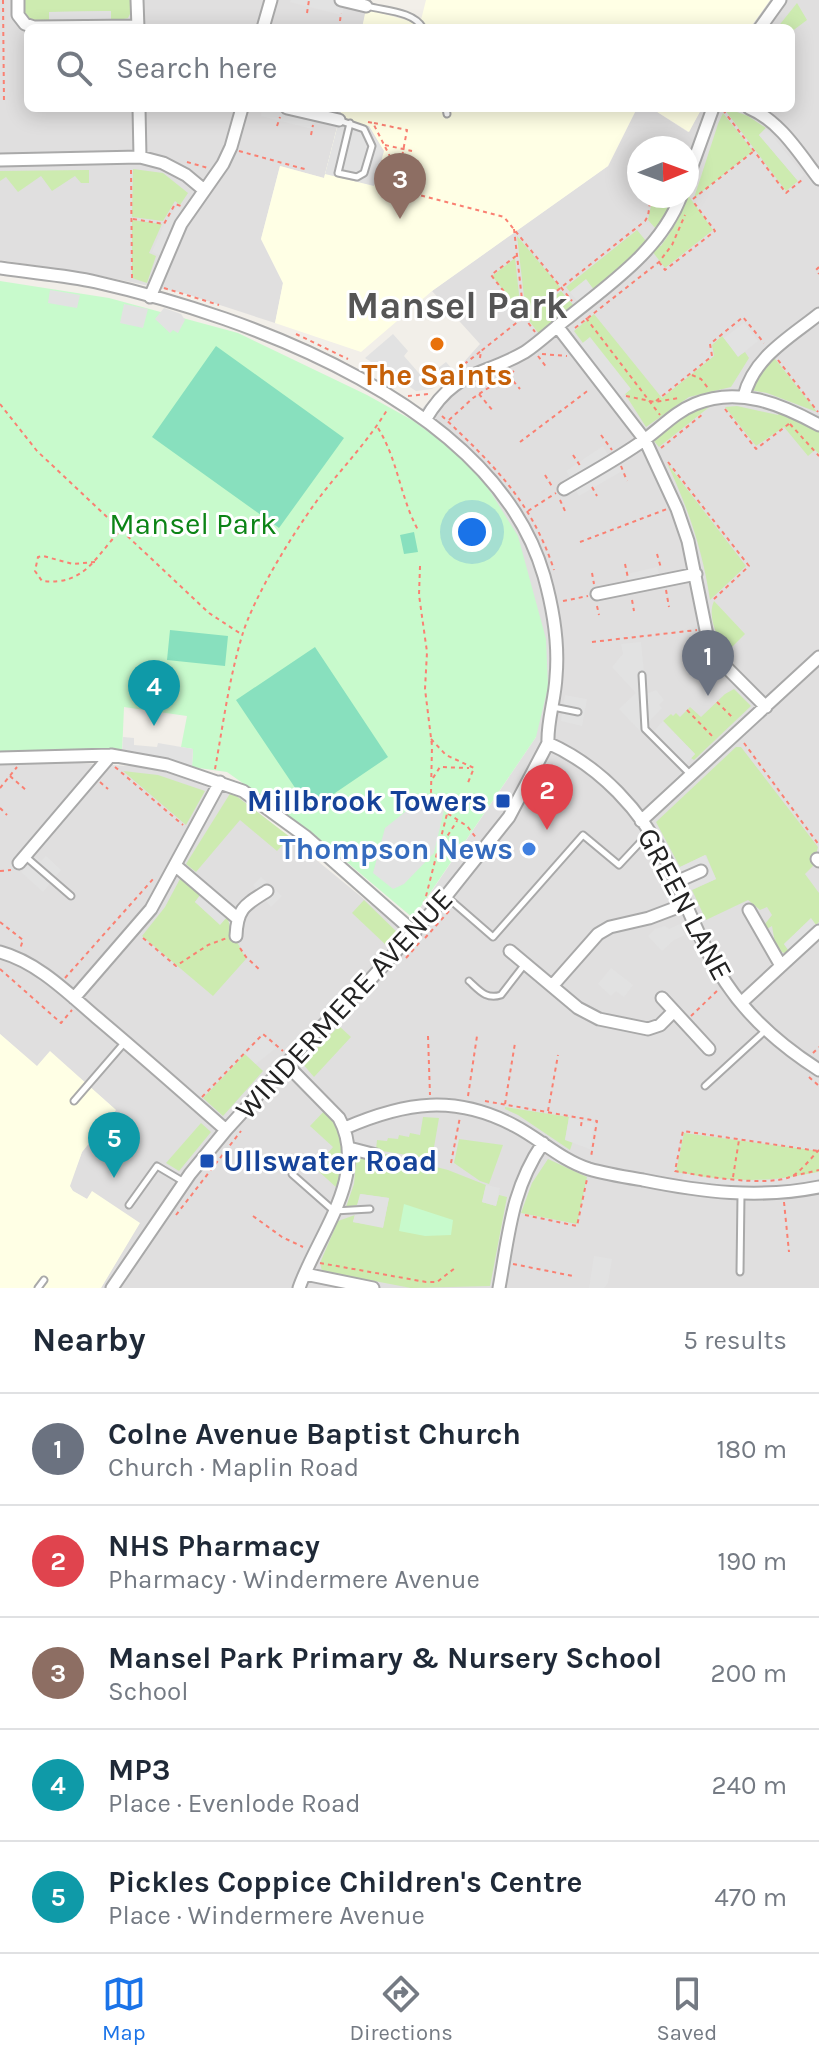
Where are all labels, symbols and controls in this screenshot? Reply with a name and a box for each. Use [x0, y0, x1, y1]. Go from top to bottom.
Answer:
search box [24, 24, 795, 112]
icon: search [52, 46, 96, 90]
text: Search here [116, 50, 277, 86]
north arrow [627, 136, 699, 208]
pin: 3 [374, 153, 426, 219]
district label: Mansel Park [346, 283, 568, 328]
marker: The Saints [428, 335, 446, 353]
place label: The Saints [362, 357, 513, 393]
park label: Mansel Park [109, 506, 277, 542]
your location [452, 512, 492, 552]
pin: 1 [682, 630, 734, 696]
pin: 4 [128, 660, 180, 726]
pin: 2 [521, 764, 573, 830]
place label: Millbrook Towers [247, 783, 487, 819]
marker: Millbrook Towers [494, 792, 512, 810]
street label: GREEN LANE [630, 822, 740, 986]
place label: Thompson News [280, 831, 513, 867]
marker: Thompson News [520, 840, 538, 858]
street label: WINDERMERE AVENUE [228, 881, 460, 1127]
pin: 5 [88, 1112, 140, 1178]
place label: Ullswater Road [223, 1143, 437, 1179]
marker: Ullswater Road [198, 1152, 216, 1170]
text: Nearby [32, 1320, 146, 1360]
text: 5 results [683, 1325, 787, 1356]
text: Colne Avenue Baptist Church [108, 1416, 521, 1452]
text: 1 [53, 1434, 63, 1465]
text: 180 m [717, 1434, 787, 1465]
text: Church · Maplin Road [108, 1452, 359, 1483]
text: NHS Pharmacy [108, 1528, 320, 1564]
text: 2 [50, 1546, 66, 1577]
text: 190 m [717, 1546, 787, 1577]
text: Pharmacy · Windermere Avenue [108, 1564, 480, 1595]
text: Mansel Park Primary & Nursery School [108, 1640, 662, 1676]
text: 3 [50, 1658, 66, 1689]
text: 200 m [711, 1658, 787, 1689]
text: School [108, 1676, 189, 1707]
text: MP3 [108, 1752, 170, 1788]
text: 4 [50, 1770, 66, 1801]
text: 240 m [711, 1770, 787, 1801]
text: Place · Evenlode Road [108, 1788, 361, 1819]
text: Pickles Coppice Children's Centre [108, 1864, 583, 1900]
text: 5 [50, 1882, 66, 1913]
text: 470 m [714, 1882, 787, 1913]
text: Place · Windermere Avenue [108, 1900, 425, 1931]
tab: Map [102, 1972, 146, 2046]
tab: Directions [349, 1972, 453, 2046]
tab: Saved [656, 1972, 717, 2046]

